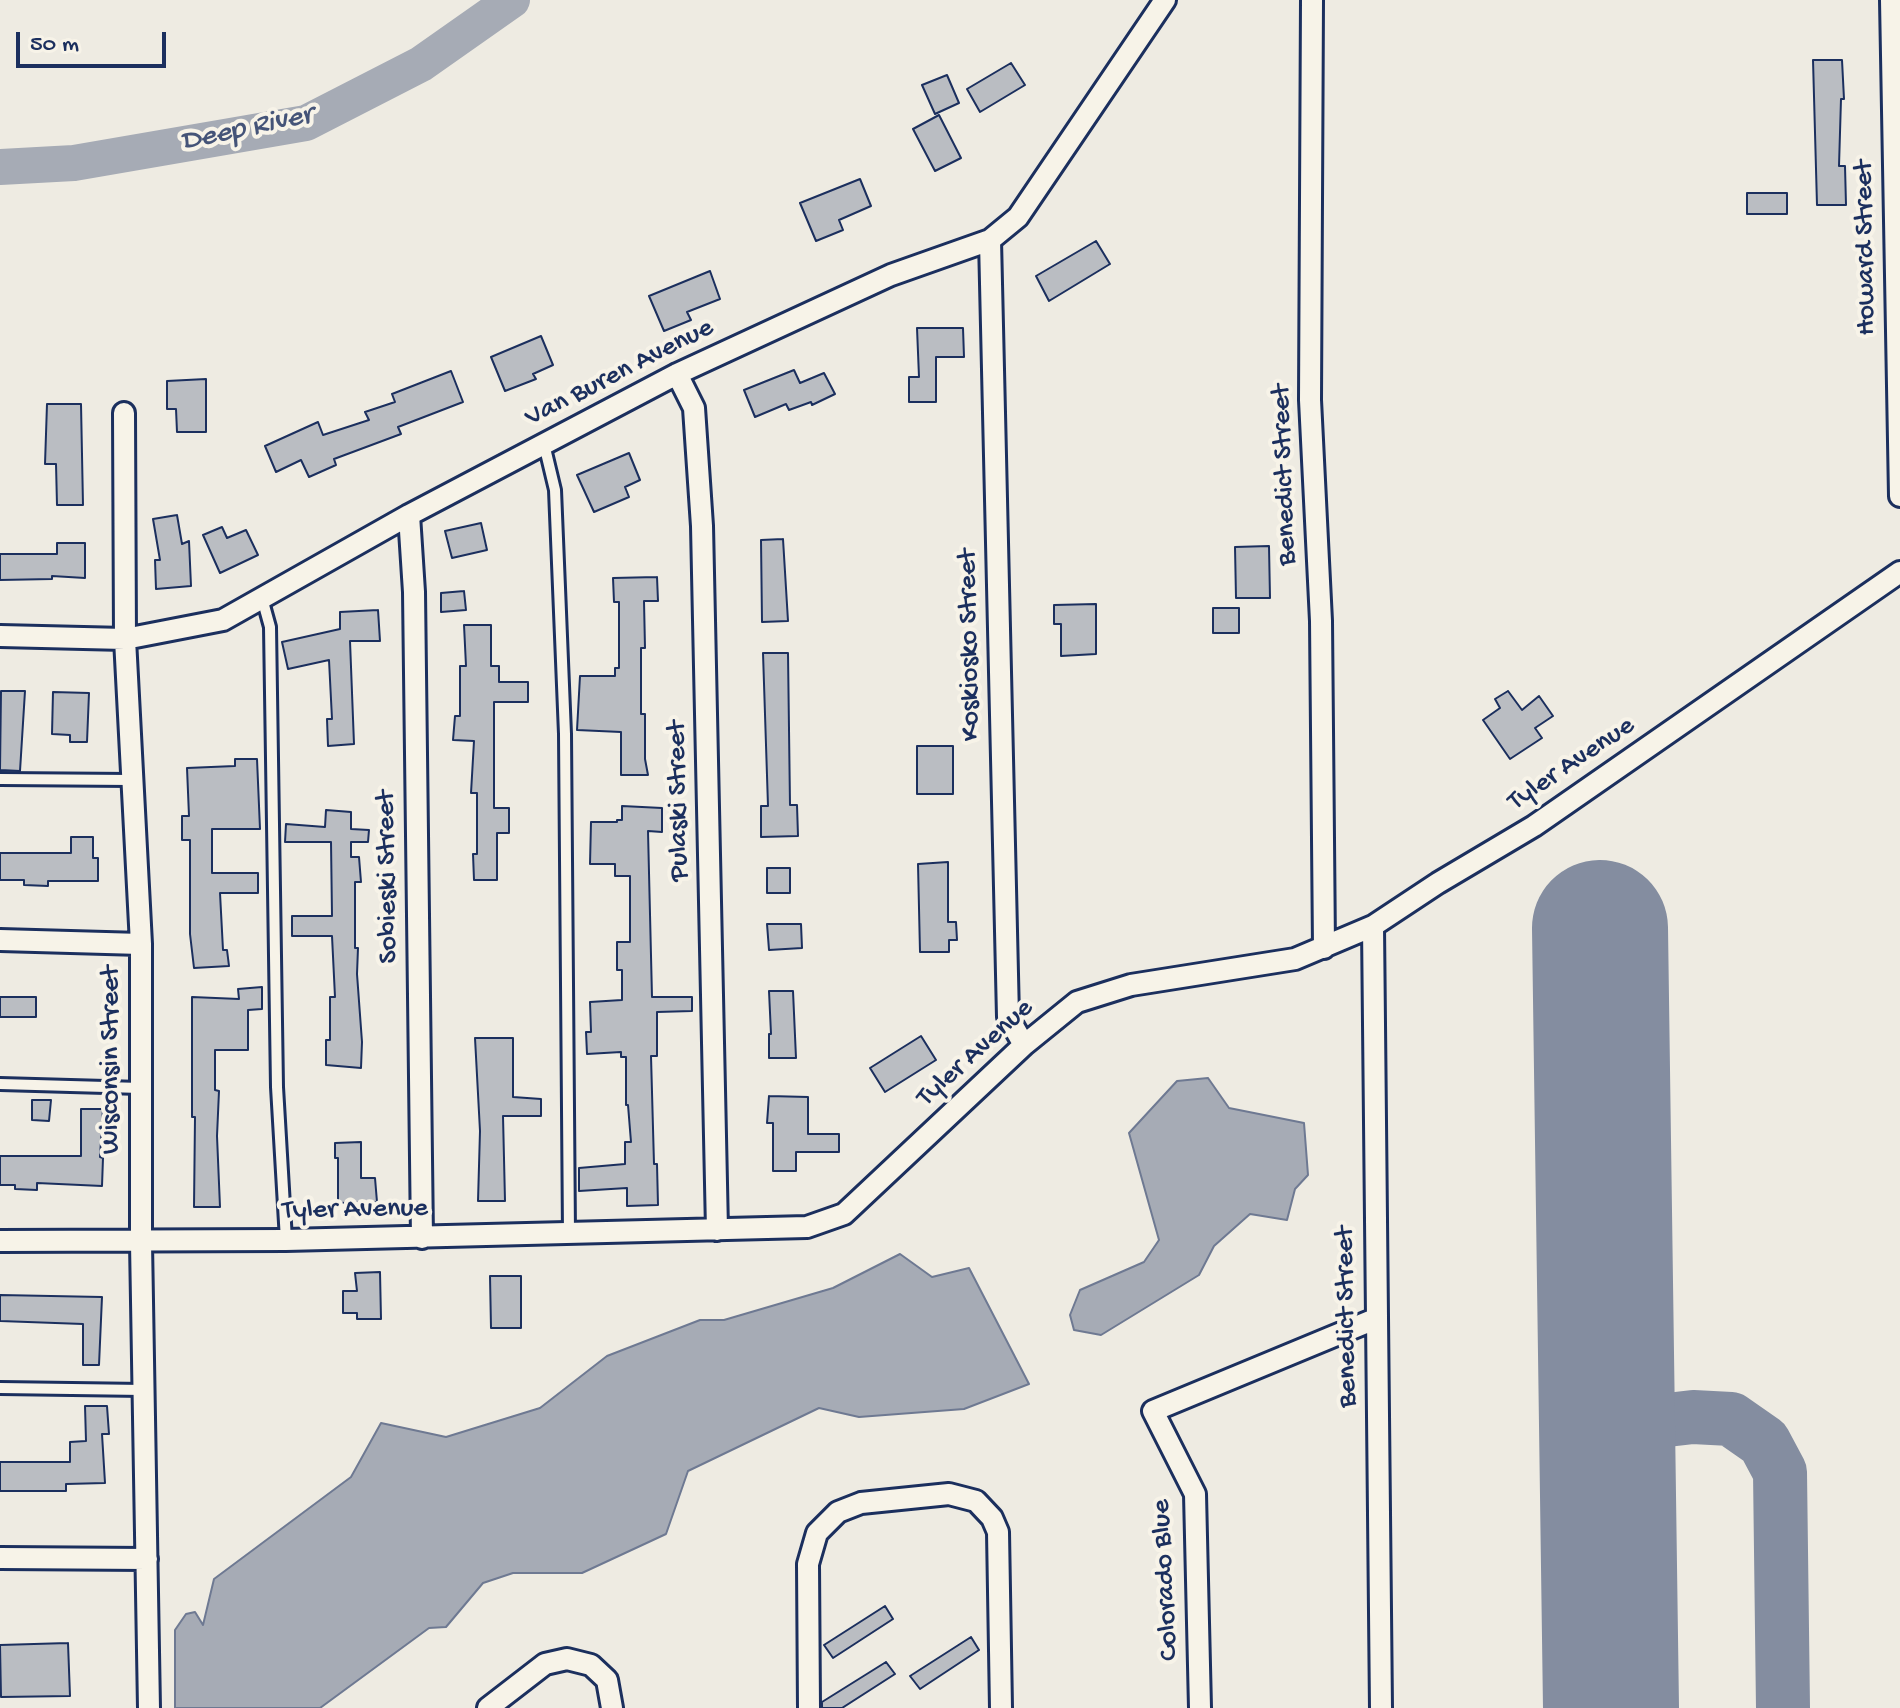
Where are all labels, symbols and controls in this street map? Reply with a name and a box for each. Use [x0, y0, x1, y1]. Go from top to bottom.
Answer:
scale bar [20, 16, 170, 66]
text: 50 m [30, 31, 79, 60]
water label: Deep River [178, 98, 316, 162]
street label: Howard Street [1849, 160, 1885, 336]
street label: Van Buren Avenue [520, 312, 720, 436]
street label: Benedict Street [1266, 384, 1306, 566]
street label: Koskiosko Street [953, 549, 989, 741]
street label: Tyler Avenue [1502, 710, 1642, 820]
street label: Pulaski Street [662, 720, 698, 882]
street label: Sobieski Street [371, 790, 407, 964]
street label: Wisconsin Street [96, 966, 130, 1154]
street label: Tyler Avenue [911, 993, 1041, 1115]
street label: Tyler Avenue [282, 1193, 428, 1229]
street label: Benedict Street [1330, 1226, 1366, 1408]
street label: Colorado Blue [1146, 1498, 1188, 1662]

